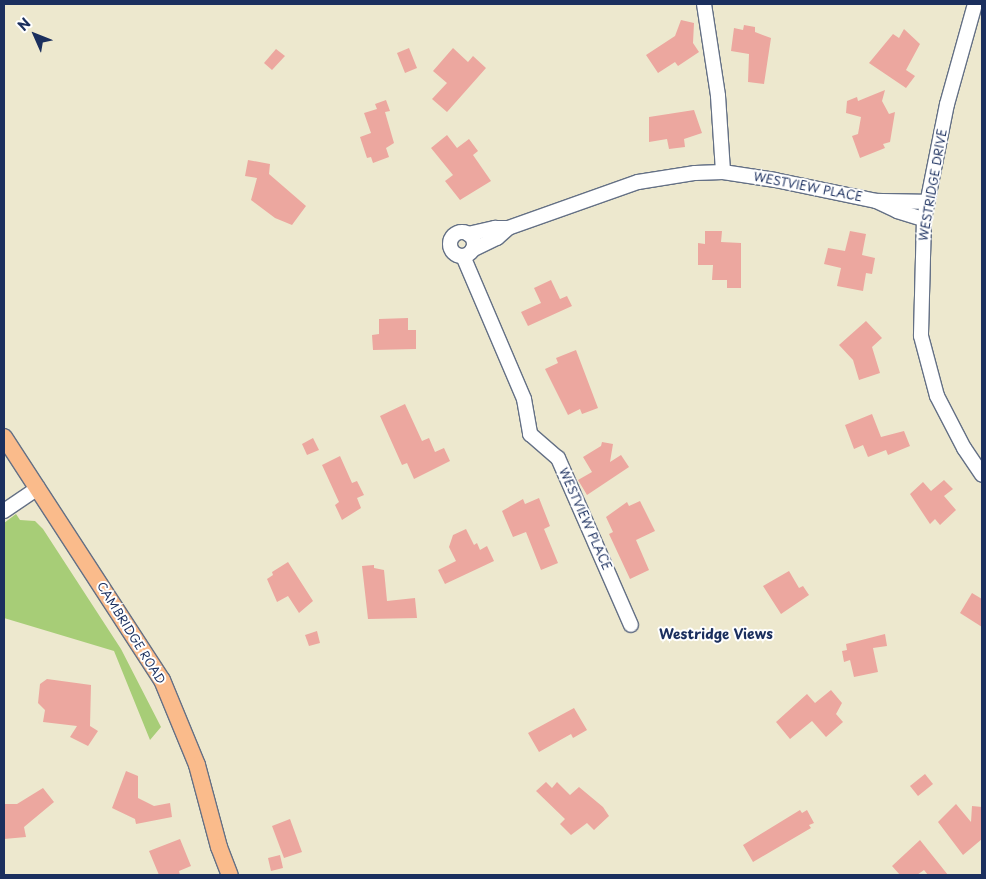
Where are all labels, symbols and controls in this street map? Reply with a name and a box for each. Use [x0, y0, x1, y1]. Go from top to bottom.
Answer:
north arrow [10, 10, 60, 60]
text: N [12, 13, 35, 36]
street label: WESTRIDGE DRIVE [916, 127, 950, 243]
street label: WESTVIEW PLACE [753, 169, 863, 205]
street label: WESTVIEW PLACE [556, 466, 614, 572]
street label: CAMBRIDGE ROAD [94, 579, 168, 687]
district label: Westridge Views [659, 626, 773, 642]

